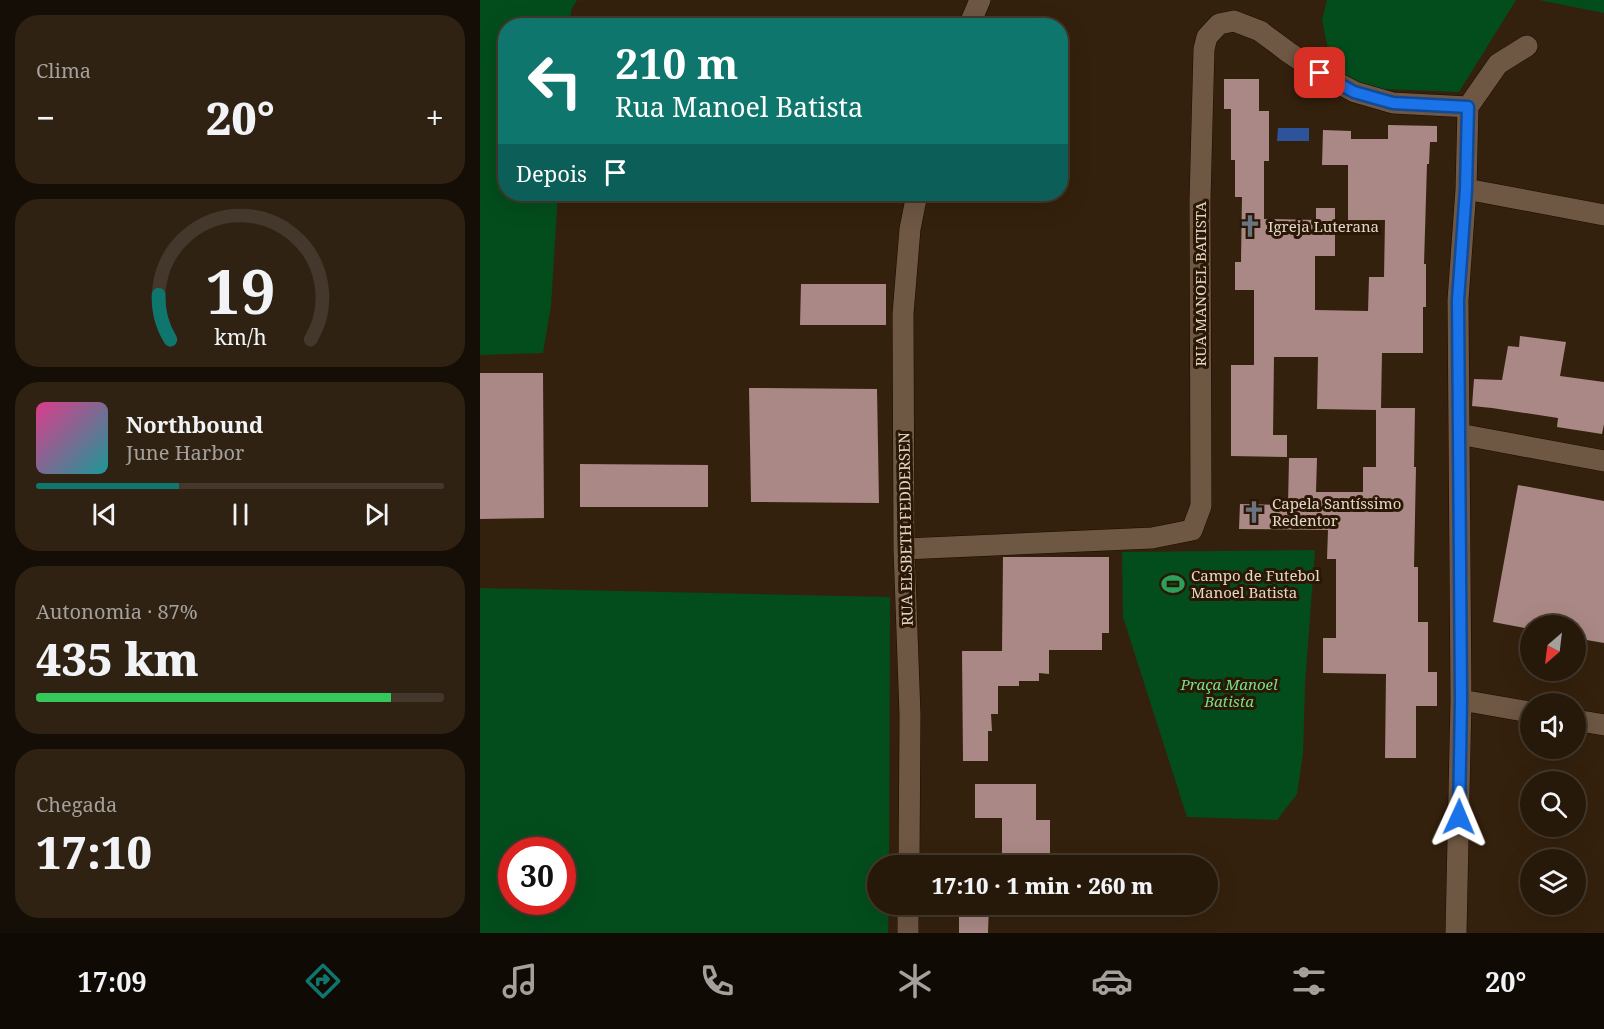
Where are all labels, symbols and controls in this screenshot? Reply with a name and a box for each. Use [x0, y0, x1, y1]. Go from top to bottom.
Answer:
text: 210 m [615, 34, 739, 91]
icon: left [516, 42, 594, 120]
pin [1294, 47, 1345, 98]
icon: arrive [1303, 56, 1336, 89]
text: Clima [36, 57, 91, 84]
text: 20° [206, 87, 275, 148]
text: Rua Manoel Batista [615, 88, 863, 125]
text: − [36, 95, 55, 140]
text: + [426, 95, 444, 140]
icon: arrive [599, 156, 632, 189]
text: Depois [516, 158, 587, 188]
street label: RUA MANOEL BATISTA [1190, 201, 1210, 367]
church icon: Igreja Luterana [1237, 213, 1263, 239]
place label: Igreja Luterana [1268, 216, 1379, 236]
text: 19 [205, 247, 275, 332]
text: km/h [214, 322, 267, 351]
text: Northbound [126, 409, 263, 439]
street label: RUA ELSBETH FEDDERSEN [893, 431, 917, 626]
text: June Harbor [126, 439, 244, 466]
place label: Capela Santíssimo Redentor [1272, 493, 1401, 530]
icon: previous [88, 498, 121, 531]
icon: pause [224, 498, 257, 531]
icon: next [360, 498, 393, 531]
church icon: Capela Santíssimo Redentor [1241, 499, 1267, 525]
place label: Campo de Futebol Manoel Batista [1191, 565, 1320, 602]
sports icon: Campo de Futebol Manoel Batista [1160, 571, 1186, 597]
text: Autonomia · 87% [36, 598, 198, 625]
north arrow [1520, 615, 1586, 681]
map controls [1520, 615, 1586, 915]
text: 435 km [36, 628, 199, 689]
park label: Praça Manoel Batista [1180, 674, 1278, 711]
button: sound [1520, 693, 1586, 759]
button: search [1520, 771, 1586, 837]
position arrow [1427, 785, 1491, 849]
text: Chegada [36, 791, 117, 818]
text: 17:10 [36, 821, 152, 882]
speed limit sign: 30 [498, 837, 576, 915]
button: layers [1520, 849, 1586, 915]
text: 17:10 · 1 min · 260 m [932, 870, 1153, 900]
icon: directions [302, 960, 344, 1002]
icon: music [499, 960, 541, 1002]
icon: phone [696, 960, 738, 1002]
icon: climate [894, 960, 936, 1002]
icon: car [1091, 960, 1133, 1002]
icon: filters [1288, 960, 1330, 1002]
text: 17:09 [78, 963, 147, 1000]
text: 20° [1485, 963, 1526, 1000]

